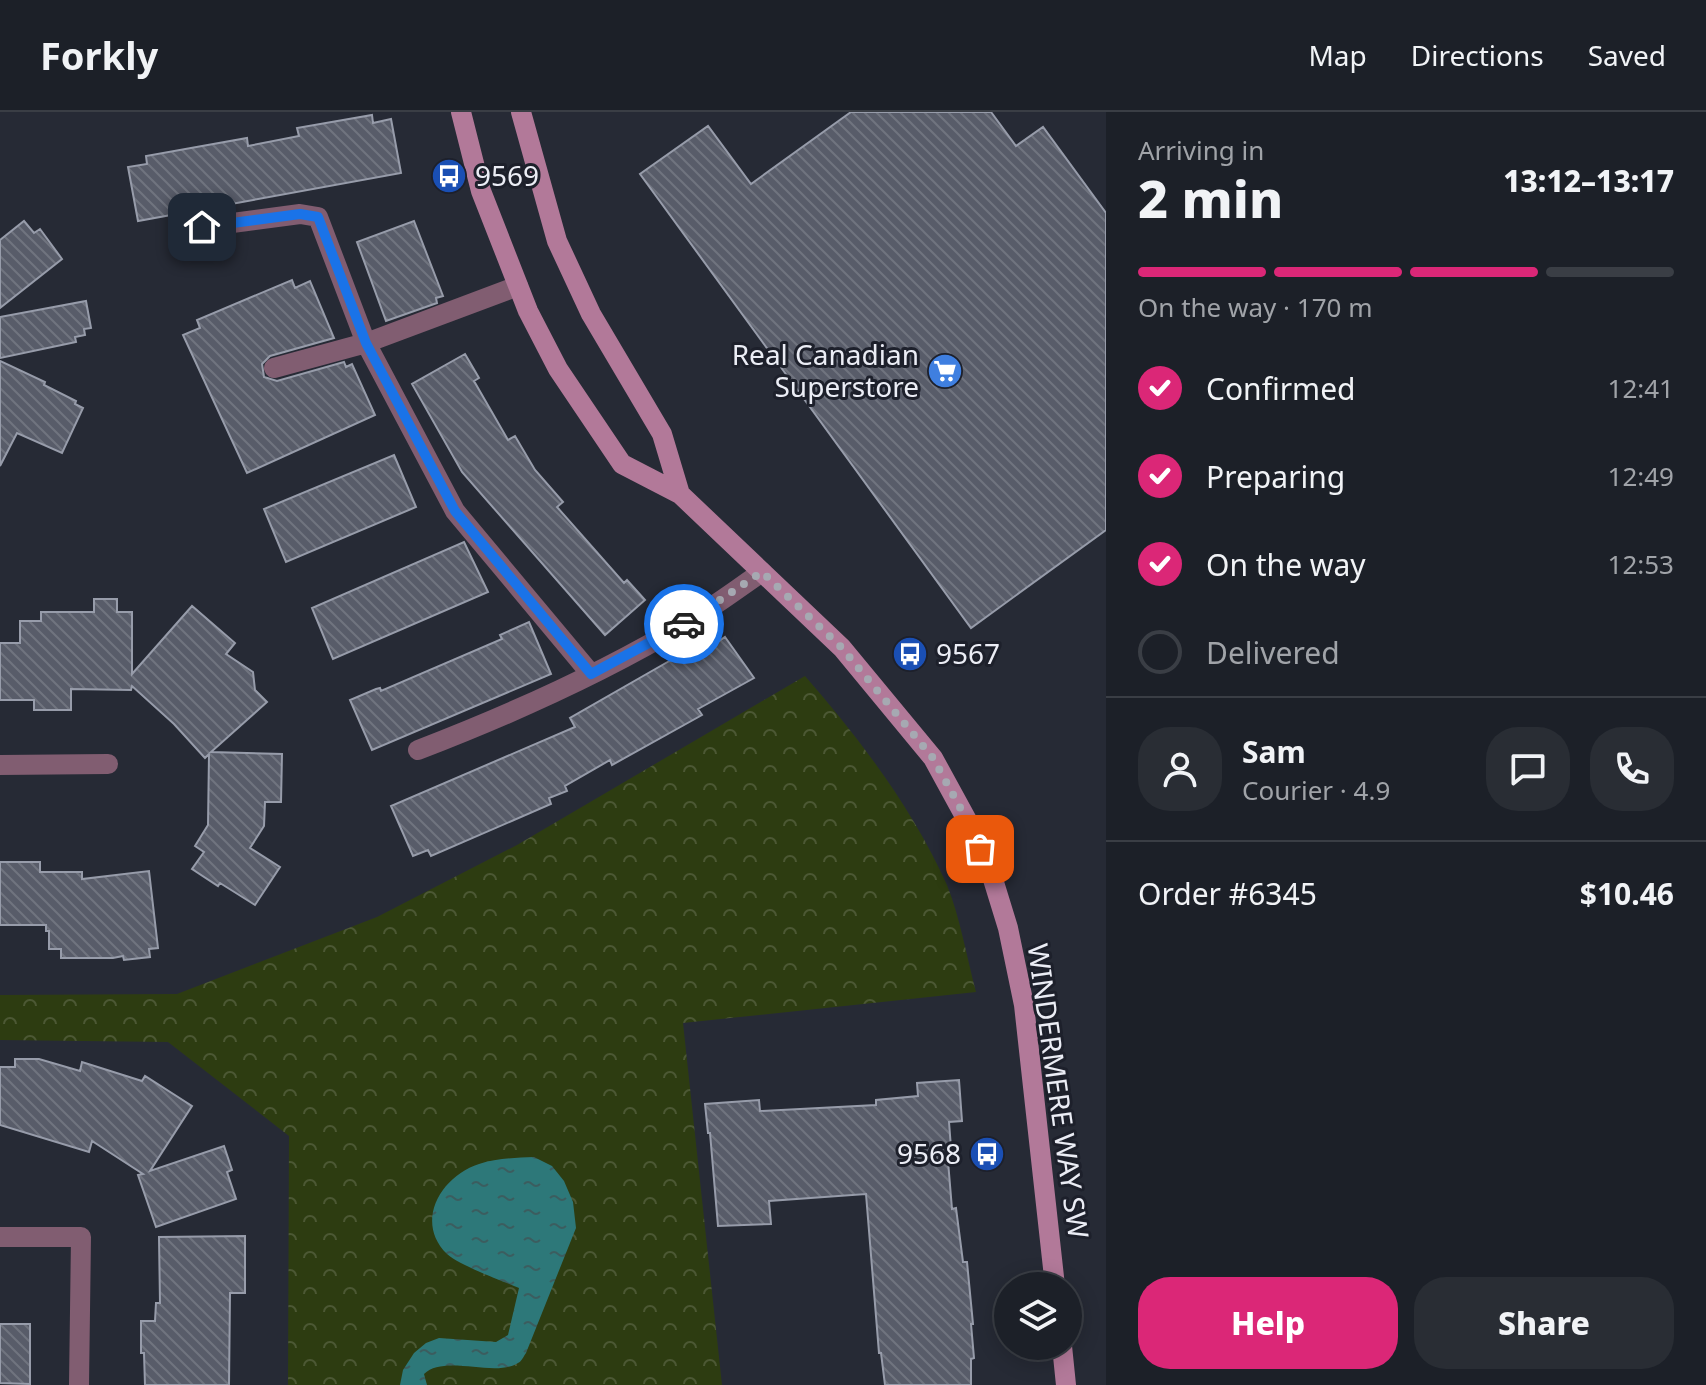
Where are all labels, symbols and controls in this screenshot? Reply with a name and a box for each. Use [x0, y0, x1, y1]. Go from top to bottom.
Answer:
text: Forkly [40, 29, 158, 81]
text: Map [1308, 36, 1367, 74]
text: Directions [1411, 36, 1544, 74]
text: Saved [1588, 36, 1666, 74]
text: Arriving in [1138, 132, 1264, 168]
place label: 9569 [475, 156, 539, 194]
bus stop icon: 9569 [430, 157, 468, 195]
text: 13:12–13:17 [1503, 160, 1674, 201]
text: 2 min [1138, 162, 1283, 233]
pin [168, 193, 236, 261]
icon: home [180, 205, 224, 249]
text: On the way · 170 m [1138, 289, 1372, 325]
place label: Real Canadian Superstore [732, 335, 919, 405]
supermarket icon: Real Canadian Superstore [926, 352, 964, 390]
icon: check [1138, 366, 1182, 410]
text: Confirmed [1206, 368, 1356, 409]
text: 12:41 [1608, 370, 1674, 406]
icon: check [1138, 454, 1182, 498]
text: Preparing [1206, 456, 1345, 497]
text: 12:49 [1608, 458, 1674, 494]
icon: check [1138, 542, 1182, 586]
text: On the way [1206, 544, 1366, 585]
text: 12:53 [1608, 546, 1674, 582]
courier [644, 584, 724, 664]
icon: car [662, 602, 706, 646]
text: Delivered [1206, 632, 1340, 673]
place label: 9567 [936, 634, 1000, 672]
bus stop icon: 9567 [891, 635, 929, 673]
button: person [1138, 727, 1222, 811]
button: chat [1486, 727, 1570, 811]
button: phone [1590, 727, 1674, 811]
text: Sam [1242, 731, 1306, 772]
text: Courier · 4.9 [1242, 772, 1390, 808]
pin [946, 815, 1014, 883]
icon: bag [958, 827, 1002, 871]
text: Order #6345 [1138, 873, 1317, 914]
text: $10.46 [1580, 873, 1674, 914]
street label: WINDERMERE WAY SW [1019, 941, 1098, 1241]
place label: 9568 [897, 1134, 961, 1172]
bus stop icon: 9568 [968, 1135, 1006, 1173]
map controls [994, 1272, 1082, 1360]
button: layers [994, 1272, 1082, 1360]
button: Help [1138, 1277, 1398, 1369]
button: Share [1414, 1277, 1674, 1369]

